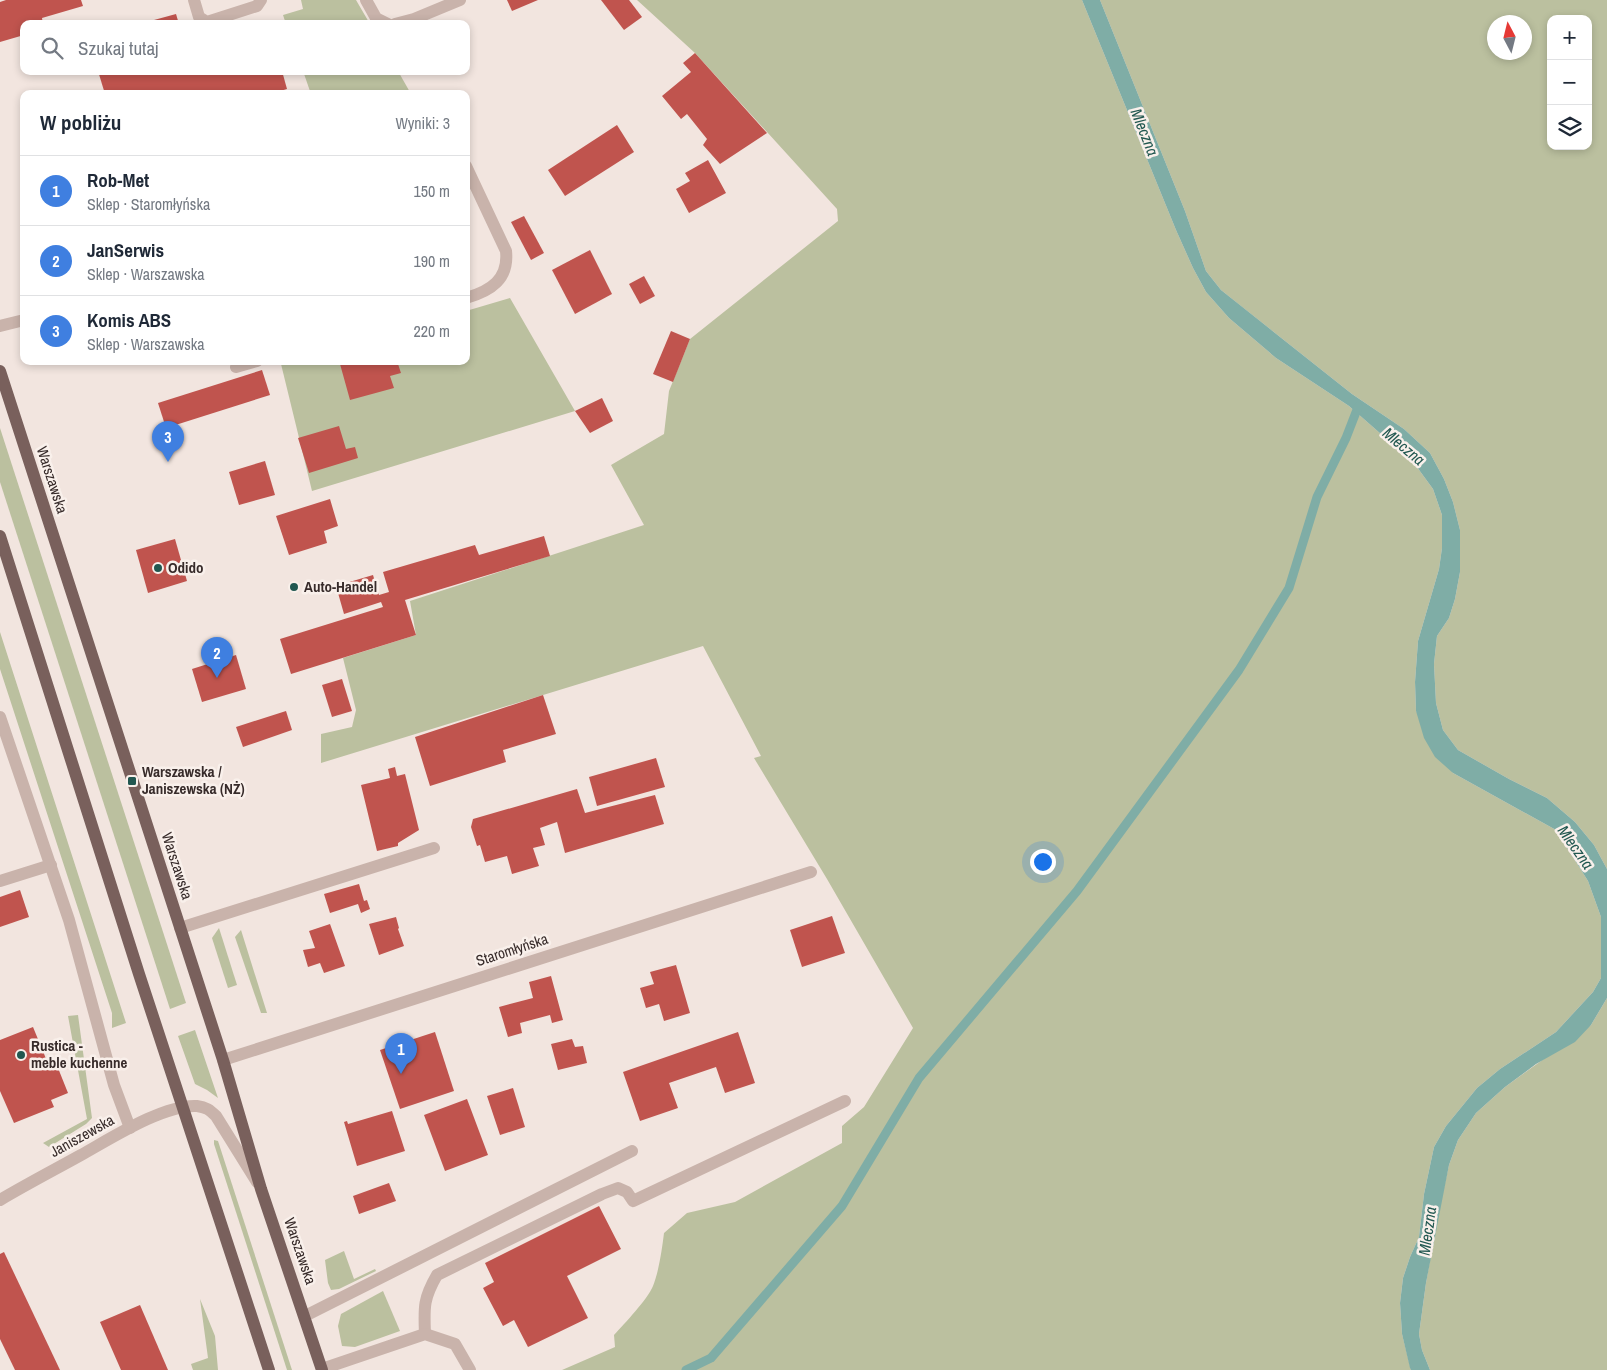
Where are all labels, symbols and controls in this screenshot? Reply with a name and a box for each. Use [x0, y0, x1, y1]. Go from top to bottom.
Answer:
north arrow [1487, 15, 1532, 60]
map controls [1547, 15, 1592, 150]
button: + [1547, 15, 1592, 60]
search box [20, 20, 470, 75]
icon: search [38, 34, 66, 62]
text: Szukaj tutaj [78, 35, 159, 61]
button: − [1547, 60, 1592, 105]
water label: Mleczna [1126, 105, 1164, 159]
button: layers [1547, 105, 1592, 150]
text: W pobliżu [40, 108, 121, 137]
text: Wyniki: 3 [395, 112, 450, 134]
text: Rob-Met [87, 167, 149, 193]
text: 1 [52, 180, 60, 202]
text: 150 m [414, 180, 450, 202]
text: Sklep · Staromłyńska [87, 193, 210, 215]
text: JanSerwis [87, 237, 164, 263]
text: 2 [52, 250, 60, 272]
text: 190 m [414, 250, 450, 272]
text: Sklep · Warszawska [87, 263, 205, 285]
text: Komis ABS [87, 307, 171, 333]
text: 3 [52, 320, 60, 342]
text: 220 m [414, 320, 450, 342]
text: Sklep · Warszawska [87, 333, 205, 355]
pin: 3 [152, 421, 184, 462]
water label: Mleczna [1378, 422, 1430, 470]
street label: Warszawska [32, 444, 73, 516]
place label: Odido [168, 557, 204, 578]
marker: Odido [152, 562, 164, 574]
place label: Auto-Handel [304, 576, 377, 597]
marker: Auto-Handel [288, 581, 300, 593]
pin: 2 [201, 637, 233, 678]
place label: Warszawska / Janiszewska (NŻ) [142, 761, 245, 799]
marker: Warszawska / Janiszewska (NŻ) [126, 775, 138, 787]
water label: Mleczna [1553, 821, 1599, 873]
street label: Warszawska [157, 830, 198, 902]
your location [1030, 849, 1056, 875]
street label: Staromłyńska [473, 928, 551, 971]
pin: 1 [385, 1033, 417, 1074]
place label: Rustica - meble kuchenne [31, 1035, 128, 1073]
marker: Rustica - meble kuchenne [15, 1049, 27, 1061]
street label: Janiszewska [46, 1109, 118, 1162]
water label: Mleczna [1413, 1205, 1441, 1257]
street label: Warszawska [279, 1215, 322, 1287]

